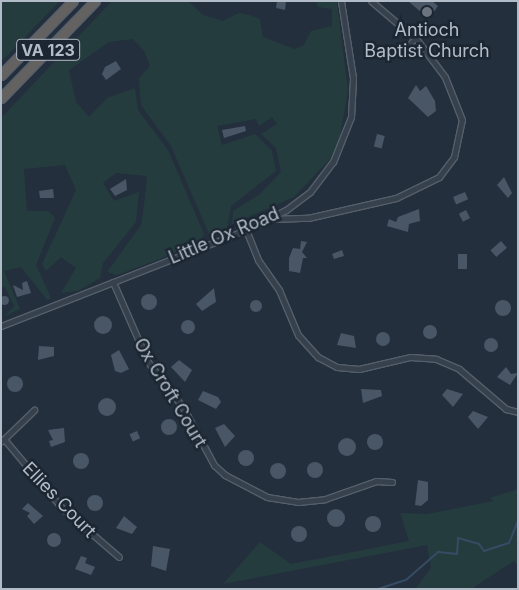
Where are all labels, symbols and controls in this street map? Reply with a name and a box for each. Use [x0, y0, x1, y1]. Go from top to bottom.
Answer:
marker: Antioch Baptist Church [421, 6, 433, 18]
place label: Antioch Baptist Church [364, 20, 490, 62]
road number: VA 123 [15, 36, 80, 64]
street label: Little Ox Road [166, 203, 282, 269]
street label: Ox Croft Court [129, 334, 211, 452]
street label: Ellies Court [18, 458, 100, 542]

